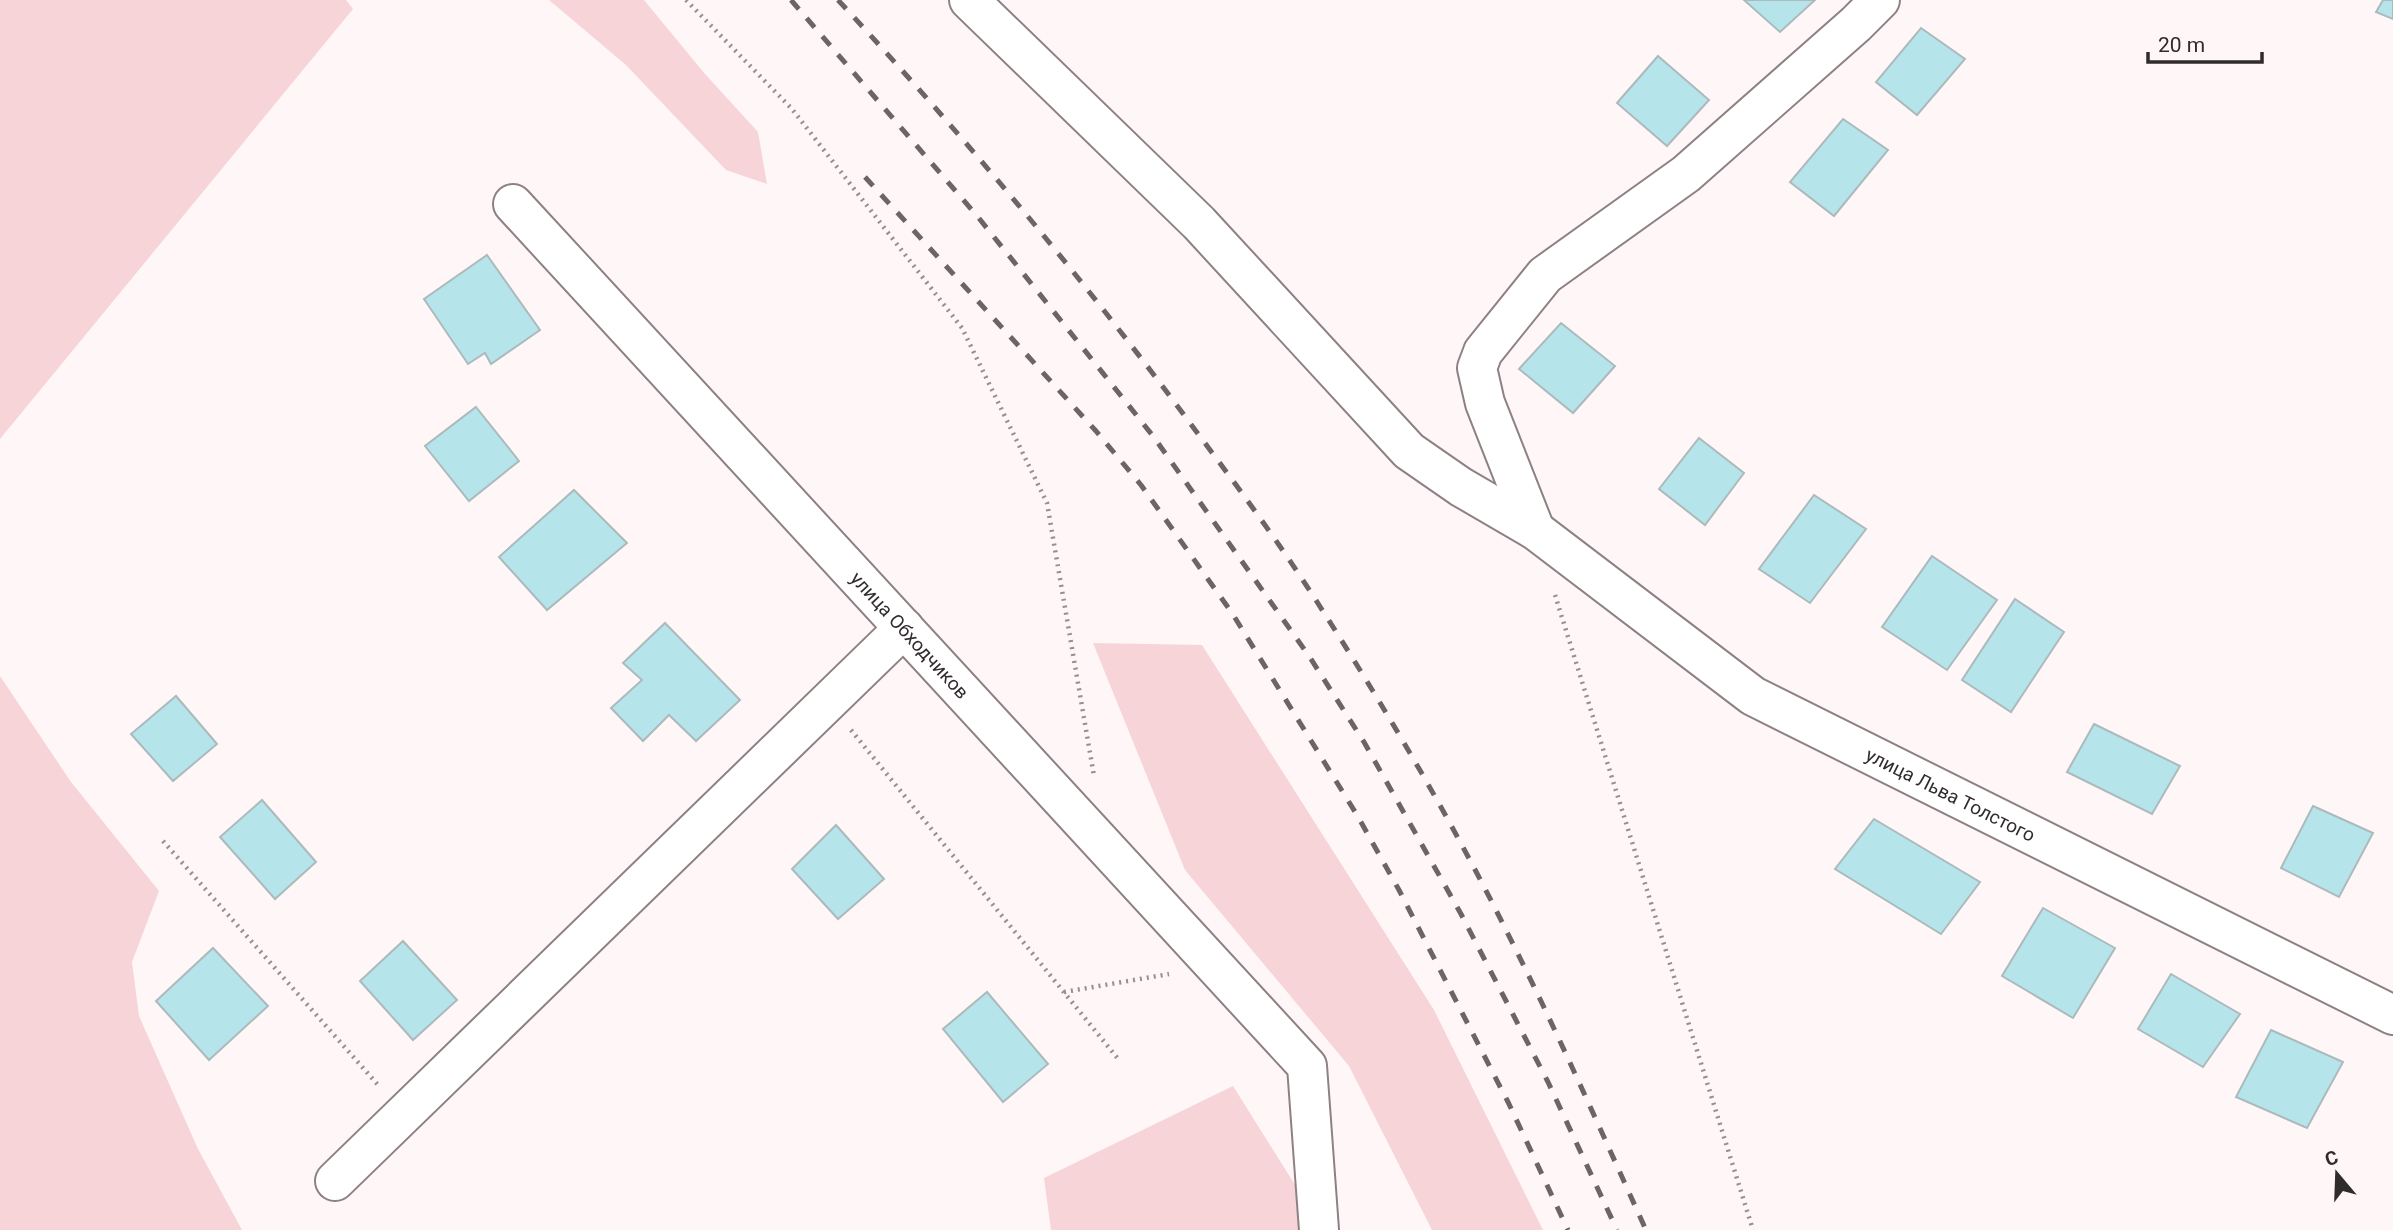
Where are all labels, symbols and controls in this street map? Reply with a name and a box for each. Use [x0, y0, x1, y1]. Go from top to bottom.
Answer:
scale bar [2148, 21, 2262, 65]
text: 20 m [2158, 33, 2205, 57]
street label: улица Обходчиков [846, 567, 974, 703]
street label: улица Льва Толстого [1862, 743, 2039, 846]
north arrow [2302, 1139, 2372, 1209]
text: С [2322, 1146, 2341, 1171]

